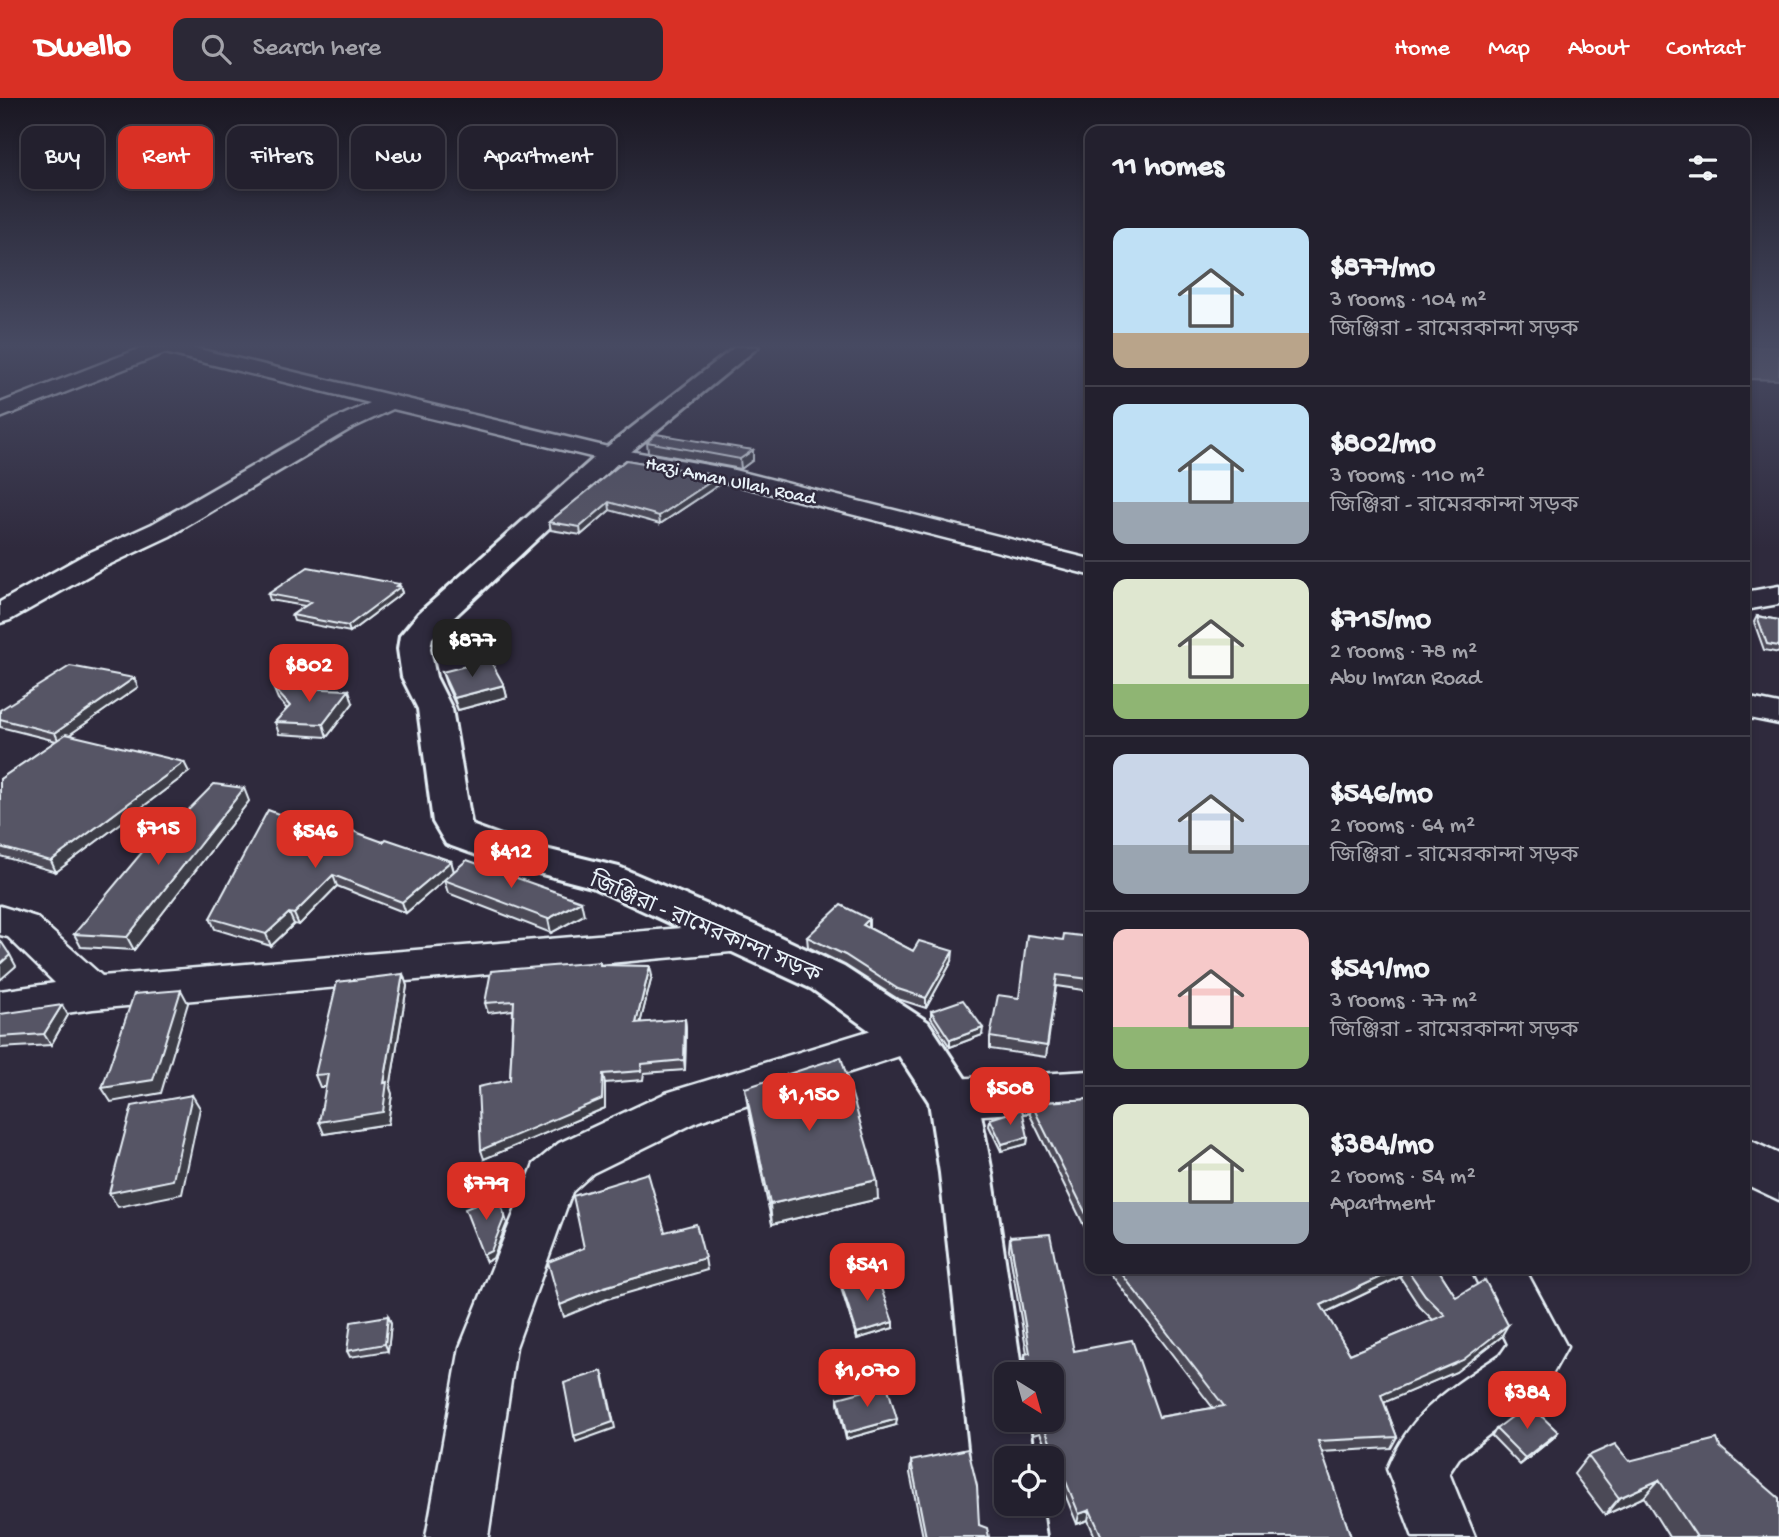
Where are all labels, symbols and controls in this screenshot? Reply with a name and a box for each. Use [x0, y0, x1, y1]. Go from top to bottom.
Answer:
search box [173, 18, 663, 81]
text: Dwello [35, 30, 131, 68]
icon: search [197, 30, 235, 68]
text: Search here [253, 34, 381, 65]
text: Home [1394, 35, 1450, 64]
text: Map [1488, 35, 1530, 64]
text: About [1568, 35, 1628, 64]
text: Contact [1666, 35, 1744, 64]
chip: Buy [21, 126, 104, 189]
chip: Rent [118, 126, 213, 189]
chip: Filters [227, 126, 337, 189]
chip: New [351, 126, 445, 189]
chip: Apartment [459, 126, 616, 189]
icon: filters [1684, 149, 1722, 187]
text: 11 homes [1113, 151, 1224, 186]
text: $877/mo [1330, 252, 1435, 287]
icon: home [1169, 256, 1253, 340]
text: 3 rooms · 104 m² [1330, 287, 1486, 314]
text: জিঞ্জিরা - রামেরকান্দা সড়ক [1330, 317, 1579, 344]
text: $802/mo [1330, 428, 1436, 463]
icon: home [1169, 432, 1253, 516]
street label: Hazi Aman Ullah Road [643, 453, 819, 512]
text: 3 rooms · 110 m² [1330, 463, 1485, 490]
text: জিঞ্জিরা - রামেরকান্দা সড়ক [1330, 493, 1579, 520]
text: $715/mo [1330, 604, 1431, 639]
icon: home [1169, 607, 1253, 691]
pin: $877 [431, 620, 513, 679]
text: $877 [449, 628, 495, 655]
text: 2 rooms · 78 m² [1330, 639, 1477, 666]
pin: $802 [268, 644, 350, 704]
text: $802 [285, 653, 333, 680]
text: Abu Imran Road [1330, 666, 1481, 693]
text: $546/mo [1330, 778, 1433, 813]
icon: home [1169, 782, 1253, 866]
pin: $715 [117, 808, 199, 867]
pin: $546 [274, 810, 356, 870]
text: 2 rooms · 64 m² [1330, 813, 1475, 840]
text: $715 [136, 816, 180, 843]
text: $546 [293, 819, 337, 846]
pin: $412 [470, 830, 552, 890]
text: $412 [490, 839, 532, 866]
text: জিঞ্জিরা - রামেরকান্দা সড়ক [1330, 843, 1579, 870]
street label: জিঞ্জিরা - রামেরকান্দা সড়ক [584, 866, 825, 990]
text: $541/mo [1330, 953, 1430, 988]
icon: home [1169, 957, 1253, 1041]
text: 3 rooms · 77 m² [1330, 988, 1477, 1015]
text: জিঞ্জিরা - রামেরকান্দা সড়ক [1330, 1018, 1579, 1045]
pin: $508 [969, 1068, 1051, 1127]
pin: $1,150 [752, 1074, 866, 1133]
text: $508 [986, 1076, 1034, 1103]
text: $1,150 [778, 1082, 840, 1109]
text: $384/mo [1330, 1129, 1434, 1164]
icon: home [1169, 1132, 1253, 1216]
pin: $779 [445, 1162, 527, 1222]
text: 2 rooms · 54 m² [1330, 1164, 1476, 1191]
text: $779 [463, 1171, 509, 1198]
text: Apartment [1330, 1191, 1434, 1218]
pin: $541 [826, 1244, 908, 1303]
text: $541 [846, 1252, 888, 1279]
pin: $1,070 [810, 1350, 924, 1409]
text: $1,070 [835, 1358, 899, 1385]
north arrow [994, 1362, 1064, 1432]
map controls [994, 1362, 1064, 1516]
pin: $384 [1486, 1372, 1568, 1431]
text: $384 [1504, 1380, 1550, 1407]
button: locate [994, 1446, 1064, 1516]

